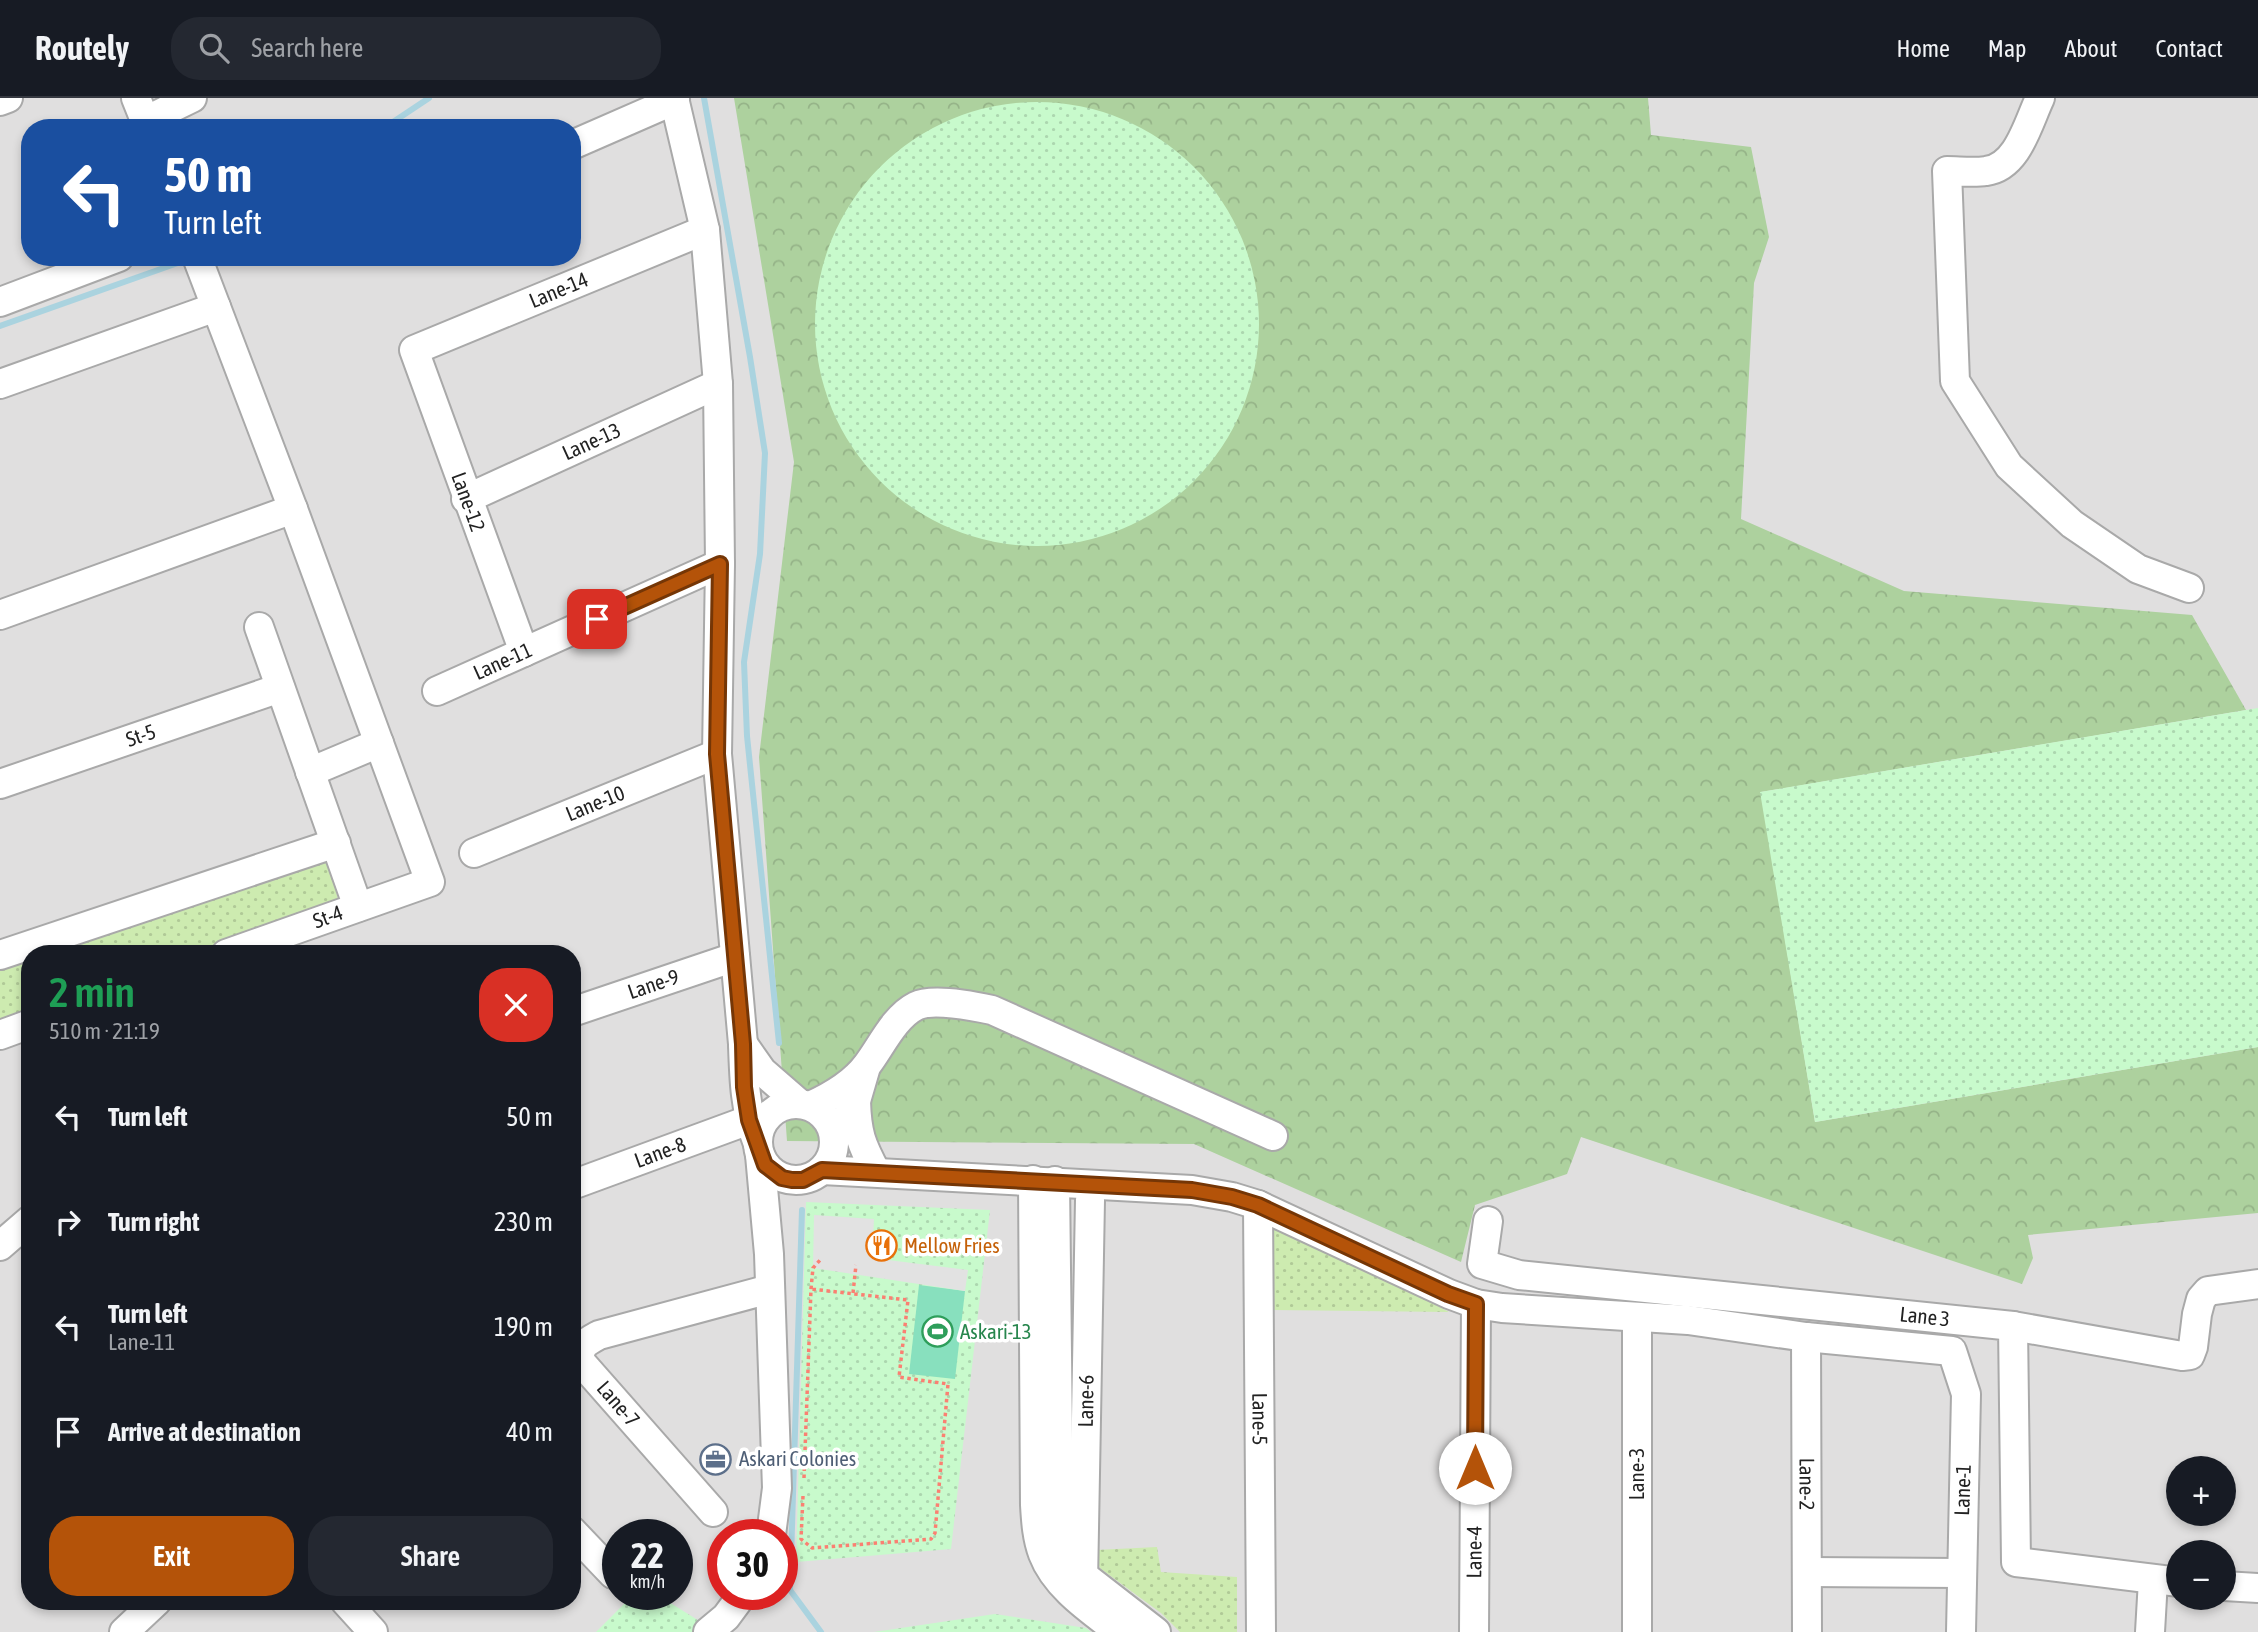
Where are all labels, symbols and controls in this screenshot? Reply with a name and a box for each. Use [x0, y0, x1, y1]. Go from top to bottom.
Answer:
search box [171, 17, 661, 80]
text: Routely [35, 29, 129, 67]
icon: search [195, 29, 233, 67]
text: Search here [251, 33, 363, 63]
text: Home [1896, 35, 1950, 62]
text: Map [1988, 35, 2026, 62]
text: About [2064, 35, 2117, 62]
text: Contact [2155, 35, 2223, 62]
text: 50 m [164, 146, 252, 202]
icon: left [49, 147, 140, 238]
text: Turn left [164, 204, 262, 241]
street label: Lane-14 [525, 266, 592, 312]
street label: Lane-13 [558, 417, 624, 465]
street label: Lane-12 [447, 469, 491, 535]
pin [567, 589, 627, 649]
icon: arrive [578, 600, 616, 638]
street label: Lane-11 [469, 637, 535, 684]
street label: St-5 [123, 719, 159, 751]
street label: Lane-10 [562, 780, 628, 825]
street label: St-4 [309, 900, 346, 932]
street label: Lane-9 [624, 964, 682, 1003]
text: 2 min [49, 968, 135, 1016]
button: close [479, 968, 553, 1042]
text: 510 m · 21:19 [49, 1018, 160, 1044]
icon: left [49, 1098, 87, 1136]
text: Turn left [108, 1102, 188, 1132]
text: 50 m [506, 1102, 553, 1132]
street label: Lane-8 [631, 1131, 689, 1172]
icon: right [49, 1203, 87, 1241]
text: Turn right [108, 1207, 199, 1237]
text: 230 m [494, 1207, 553, 1237]
restaurant icon: Mellow Fries [864, 1229, 898, 1263]
place label: Mellow Fries [904, 1233, 1000, 1257]
text: Turn left [108, 1299, 188, 1329]
street label: Lane 3 [1899, 1301, 1951, 1330]
icon: left [49, 1308, 87, 1346]
text: 190 m [494, 1312, 553, 1342]
sports icon: Askari-13 [920, 1315, 954, 1349]
place label: Askari-13 [960, 1319, 1032, 1343]
text: Lane-11 [108, 1329, 175, 1355]
street label: Lane-6 [1073, 1374, 1098, 1428]
street label: Lane-7 [592, 1376, 645, 1431]
street label: Lane-5 [1248, 1393, 1273, 1445]
icon: arrive [49, 1413, 87, 1451]
text: Arrive at destination [108, 1417, 301, 1447]
text: 40 m [506, 1417, 553, 1447]
position arrow [1438, 1431, 1512, 1505]
office icon: Askari Colonies [699, 1442, 733, 1476]
place label: Askari Colonies [739, 1446, 856, 1470]
street label: Lane-3 [1624, 1448, 1648, 1500]
map controls [2166, 1456, 2236, 1610]
button: + [2166, 1456, 2236, 1526]
street label: Lane-2 [1795, 1458, 1820, 1510]
street label: Lane-1 [1949, 1464, 1975, 1516]
button: Exit [49, 1516, 294, 1596]
button: Share [308, 1516, 553, 1596]
speed limit sign: 30 [707, 1519, 798, 1610]
street label: Lane-4 [1461, 1525, 1486, 1578]
text: 22 [631, 1535, 664, 1575]
button: − [2166, 1540, 2236, 1610]
text: km/h [630, 1571, 665, 1592]

